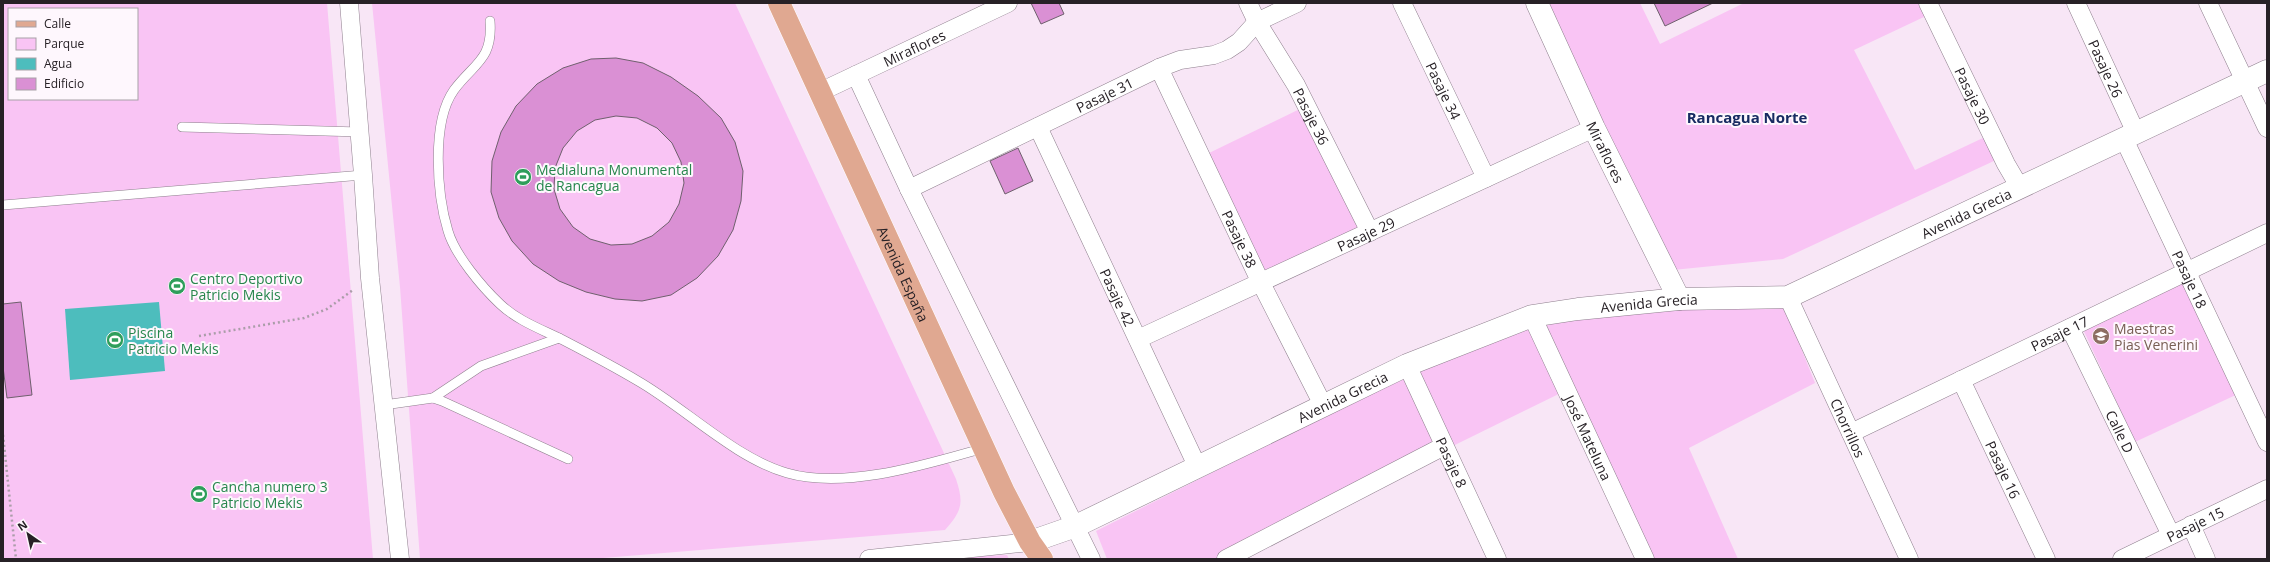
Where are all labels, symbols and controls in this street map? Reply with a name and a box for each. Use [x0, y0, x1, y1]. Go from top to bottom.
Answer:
legend [8, 8, 138, 100]
text: Calle [44, 15, 71, 32]
street label: Miraflores [880, 25, 948, 70]
text: Parque [44, 35, 84, 52]
street label: Pasaje 26 [2085, 36, 2128, 100]
text: Agua [44, 55, 72, 72]
street label: Pasaje 34 [1422, 59, 1466, 122]
street label: Pasaje 30 [1951, 64, 1995, 128]
street label: Pasaje 31 [1072, 72, 1136, 116]
text: Edificio [44, 75, 84, 92]
street label: Pasaje 36 [1289, 84, 1334, 148]
district label: Rancagua Norte [1687, 107, 1807, 127]
street label: Miraflores [1583, 118, 1629, 186]
place label: Medialuna Monumental de Rancagua [536, 160, 692, 195]
sports icon: Medialuna Monumental de Rancagua [513, 167, 533, 187]
street label: Avenida Grecia [1918, 184, 2014, 242]
street label: Pasaje 38 [1218, 207, 1262, 271]
street label: Pasaje 29 [1334, 212, 1398, 255]
street label: Avenida España [873, 223, 934, 325]
street label: Pasaje 18 [2168, 247, 2212, 311]
street label: Pasaje 42 [1096, 265, 1140, 329]
place label: Centro Deportivo Patricio Mekis [190, 269, 303, 304]
sports icon: Centro Deportivo Patricio Mekis [167, 276, 187, 296]
street label: Avenida Grecia [1600, 289, 1698, 316]
street label: Pasaje 17 [2027, 311, 2091, 355]
place label: Maestras Pias Venerini [2114, 319, 2198, 354]
place label: Piscina Patricio Mekis [128, 323, 219, 358]
school or university icon: Maestras Pias Venerini [2091, 326, 2111, 346]
sports icon: Piscina Patricio Mekis [105, 330, 125, 350]
street label: Avenida Grecia [1294, 366, 1391, 426]
street label: José Mateluna [1560, 390, 1617, 483]
street label: Chorrillos [1827, 395, 1870, 461]
street label: Calle D [2102, 407, 2139, 456]
street label: Pasaje 8 [1432, 434, 1472, 490]
street label: Pasaje 16 [1982, 437, 2025, 501]
place label: Cancha numero 3 Patricio Mekis [212, 477, 328, 512]
sports icon: Cancha numero 3 Patricio Mekis [189, 484, 209, 504]
street label: Pasaje 15 [2163, 502, 2227, 546]
north arrow [8, 514, 48, 554]
text: N [14, 517, 30, 534]

